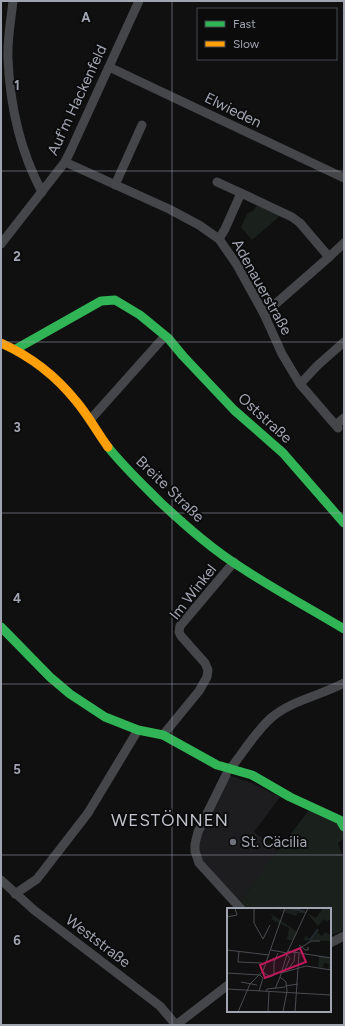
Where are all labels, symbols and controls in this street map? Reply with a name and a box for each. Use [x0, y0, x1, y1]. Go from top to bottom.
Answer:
legend [197, 8, 337, 60]
text: A [81, 10, 91, 25]
text: Fast [233, 17, 256, 31]
text: Slow [233, 37, 260, 51]
street label: Auf'm Hackenfeld [43, 42, 111, 158]
text: 1 [14, 78, 20, 93]
street label: Elwieden [202, 89, 264, 131]
street label: Adenauerstraße [228, 236, 296, 338]
text: 2 [13, 249, 21, 264]
street label: Oststraße [234, 389, 296, 447]
text: 3 [13, 420, 21, 435]
street label: Breite Straße [132, 452, 208, 526]
street label: Im Winkel [166, 561, 220, 623]
text: 4 [13, 591, 21, 606]
text: 5 [13, 762, 21, 777]
district label: WESTÖNNEN [111, 810, 229, 830]
place label: St. Cäcilia [241, 833, 307, 851]
marker: St. Cäcilia [228, 837, 238, 847]
inset map [227, 908, 331, 1012]
street label: Weststraße [62, 911, 134, 971]
text: 6 [13, 933, 21, 948]

